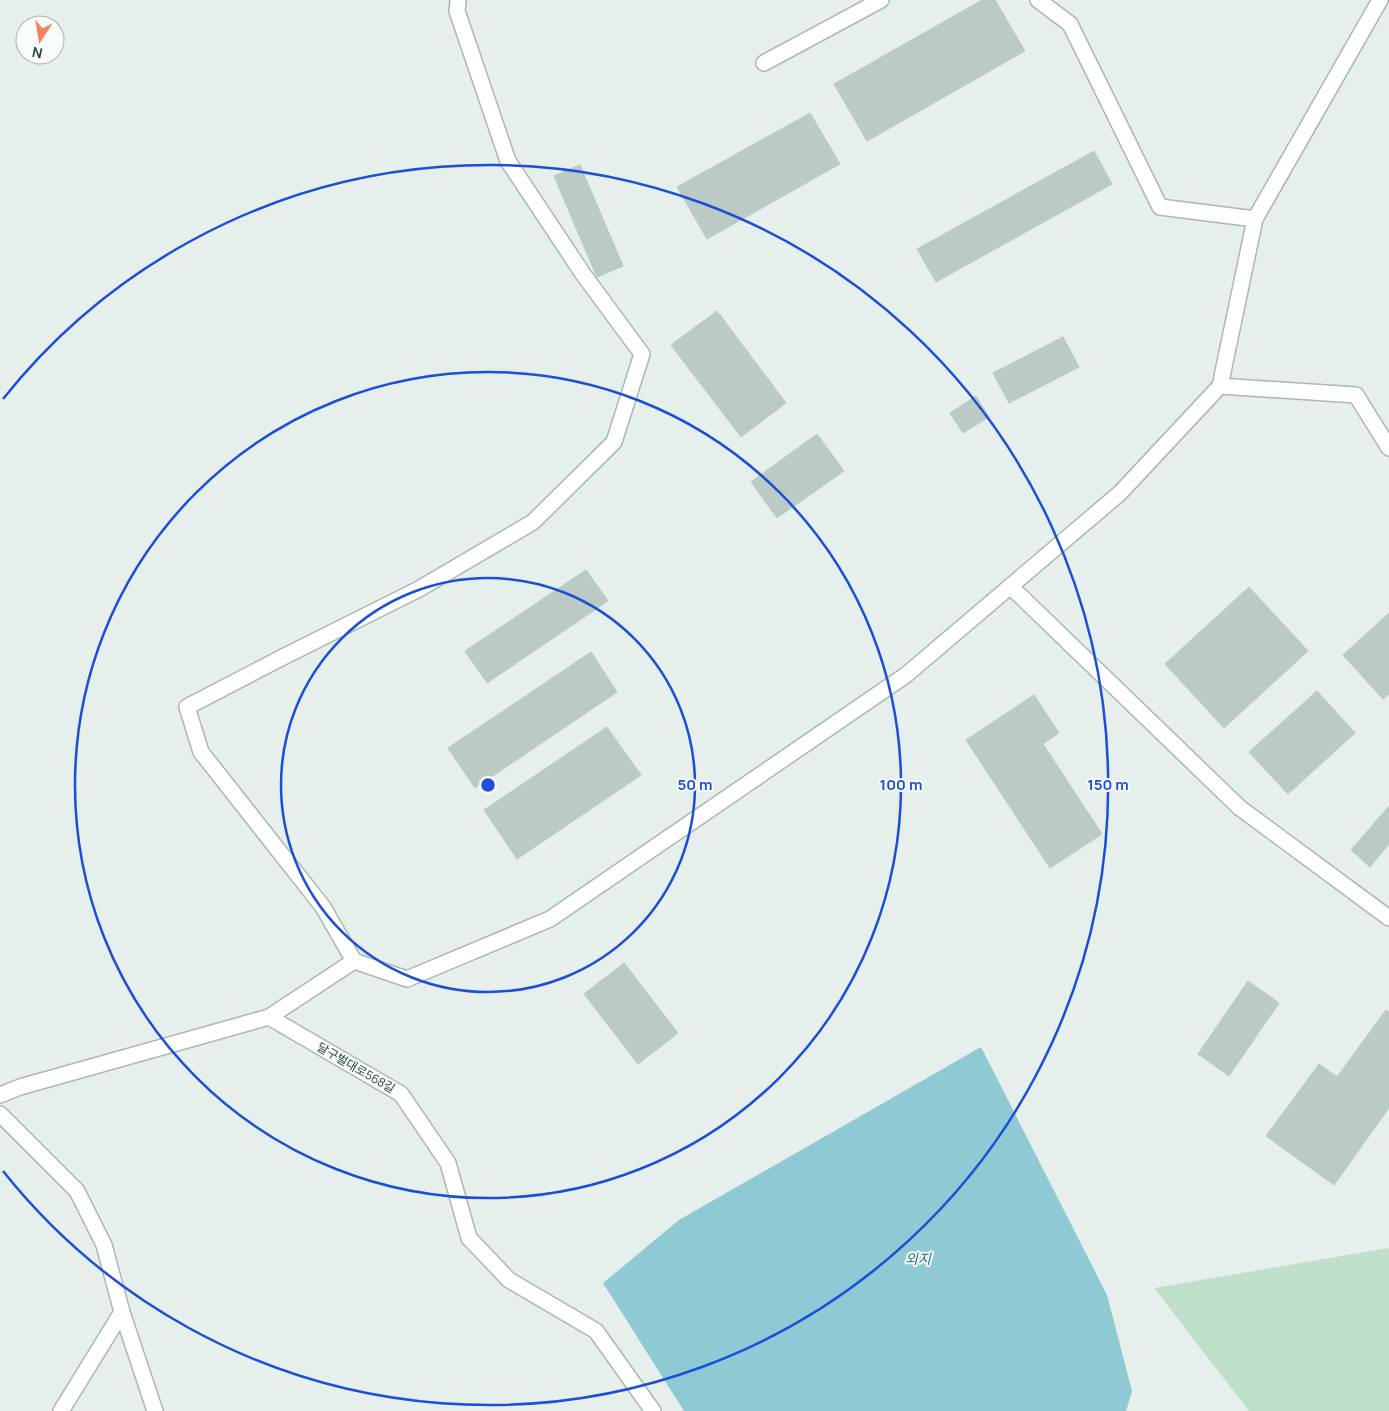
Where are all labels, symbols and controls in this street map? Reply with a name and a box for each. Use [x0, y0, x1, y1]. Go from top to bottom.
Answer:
north arrow [15, 15, 65, 65]
text: N [30, 43, 44, 64]
text: 50 m [677, 774, 713, 795]
text: 100 m [880, 774, 922, 795]
text: 150 m [1087, 774, 1129, 795]
centre of rings [479, 776, 497, 794]
street label: 달구벌대로568길 [314, 1038, 398, 1097]
water label: 외지 [905, 1249, 932, 1268]

